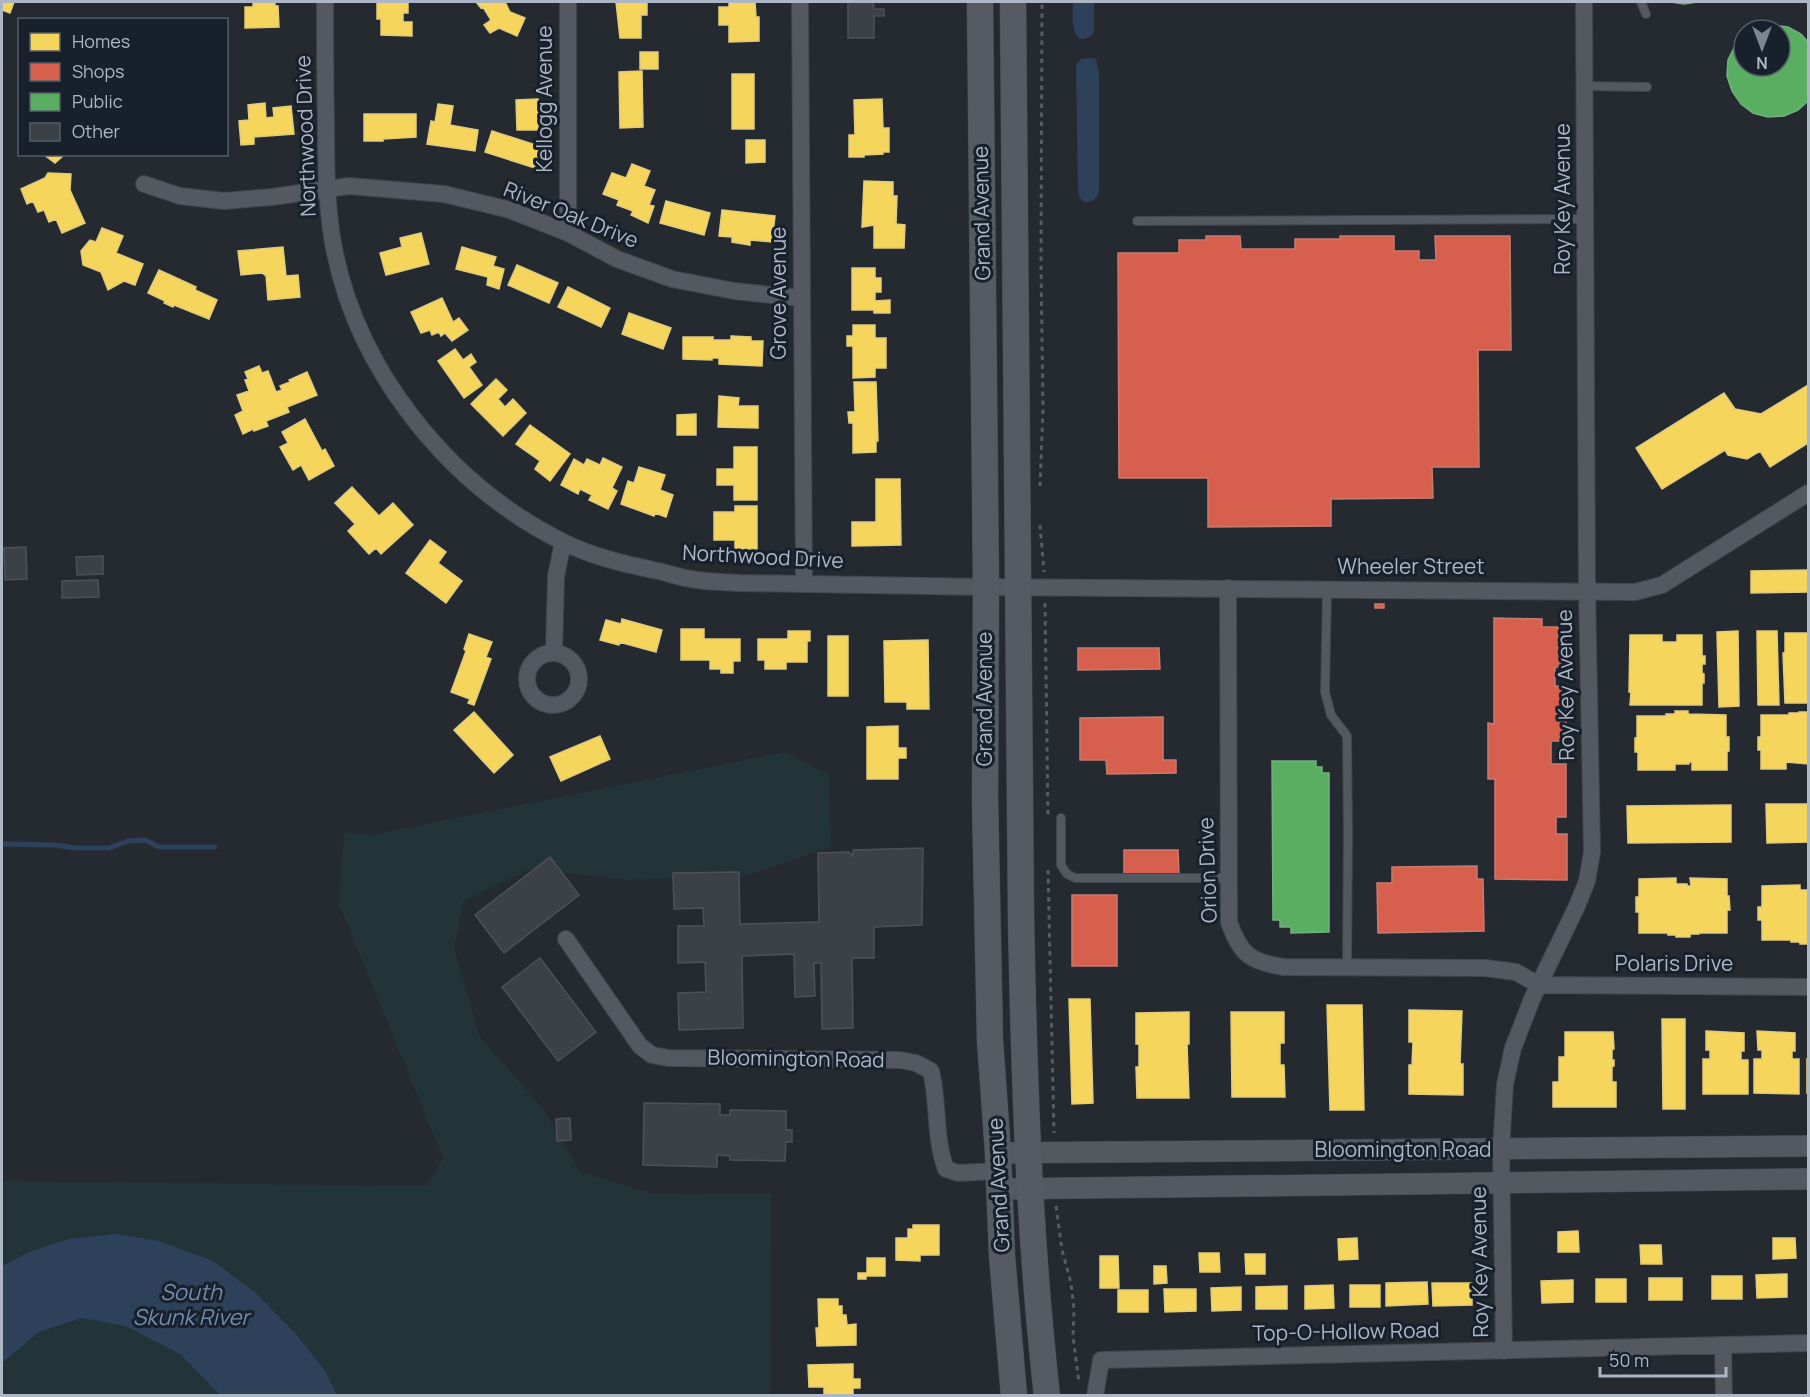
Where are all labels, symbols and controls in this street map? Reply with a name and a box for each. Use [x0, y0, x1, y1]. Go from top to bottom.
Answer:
legend [18, 18, 228, 156]
north arrow [1732, 18, 1792, 78]
street label: Kellogg Avenue [530, 25, 558, 173]
text: Homes [72, 29, 130, 53]
text: N [1756, 52, 1768, 74]
street label: Northwood Drive [288, 55, 322, 217]
text: Shops [72, 59, 124, 83]
text: Public [72, 89, 123, 113]
text: Other [72, 119, 120, 143]
street label: Roy Key Avenue [1548, 123, 1576, 275]
street label: Grand Avenue [966, 146, 996, 281]
street label: River Oak Drive [500, 174, 643, 254]
street label: Grove Avenue [764, 227, 792, 359]
street label: Northwood Drive [682, 538, 844, 574]
street label: Wheeler Street [1337, 552, 1485, 580]
street label: Roy Key Avenue [1550, 609, 1580, 761]
street label: Grand Avenue [970, 632, 998, 766]
street label: Orion Drive [1191, 817, 1223, 923]
street label: Polaris Drive [1615, 949, 1733, 977]
street label: Bloomington Road [707, 1042, 885, 1074]
street label: Grand Avenue [980, 1117, 1016, 1253]
street label: Bloomington Road [1314, 1135, 1492, 1163]
street label: Roy Key Avenue [1464, 1186, 1494, 1338]
water label: South Skunk River [133, 1277, 252, 1332]
street label: Top-O-Hollow Road [1252, 1315, 1440, 1347]
scale bar [1600, 1340, 1726, 1378]
text: 50 m [1609, 1348, 1649, 1372]

